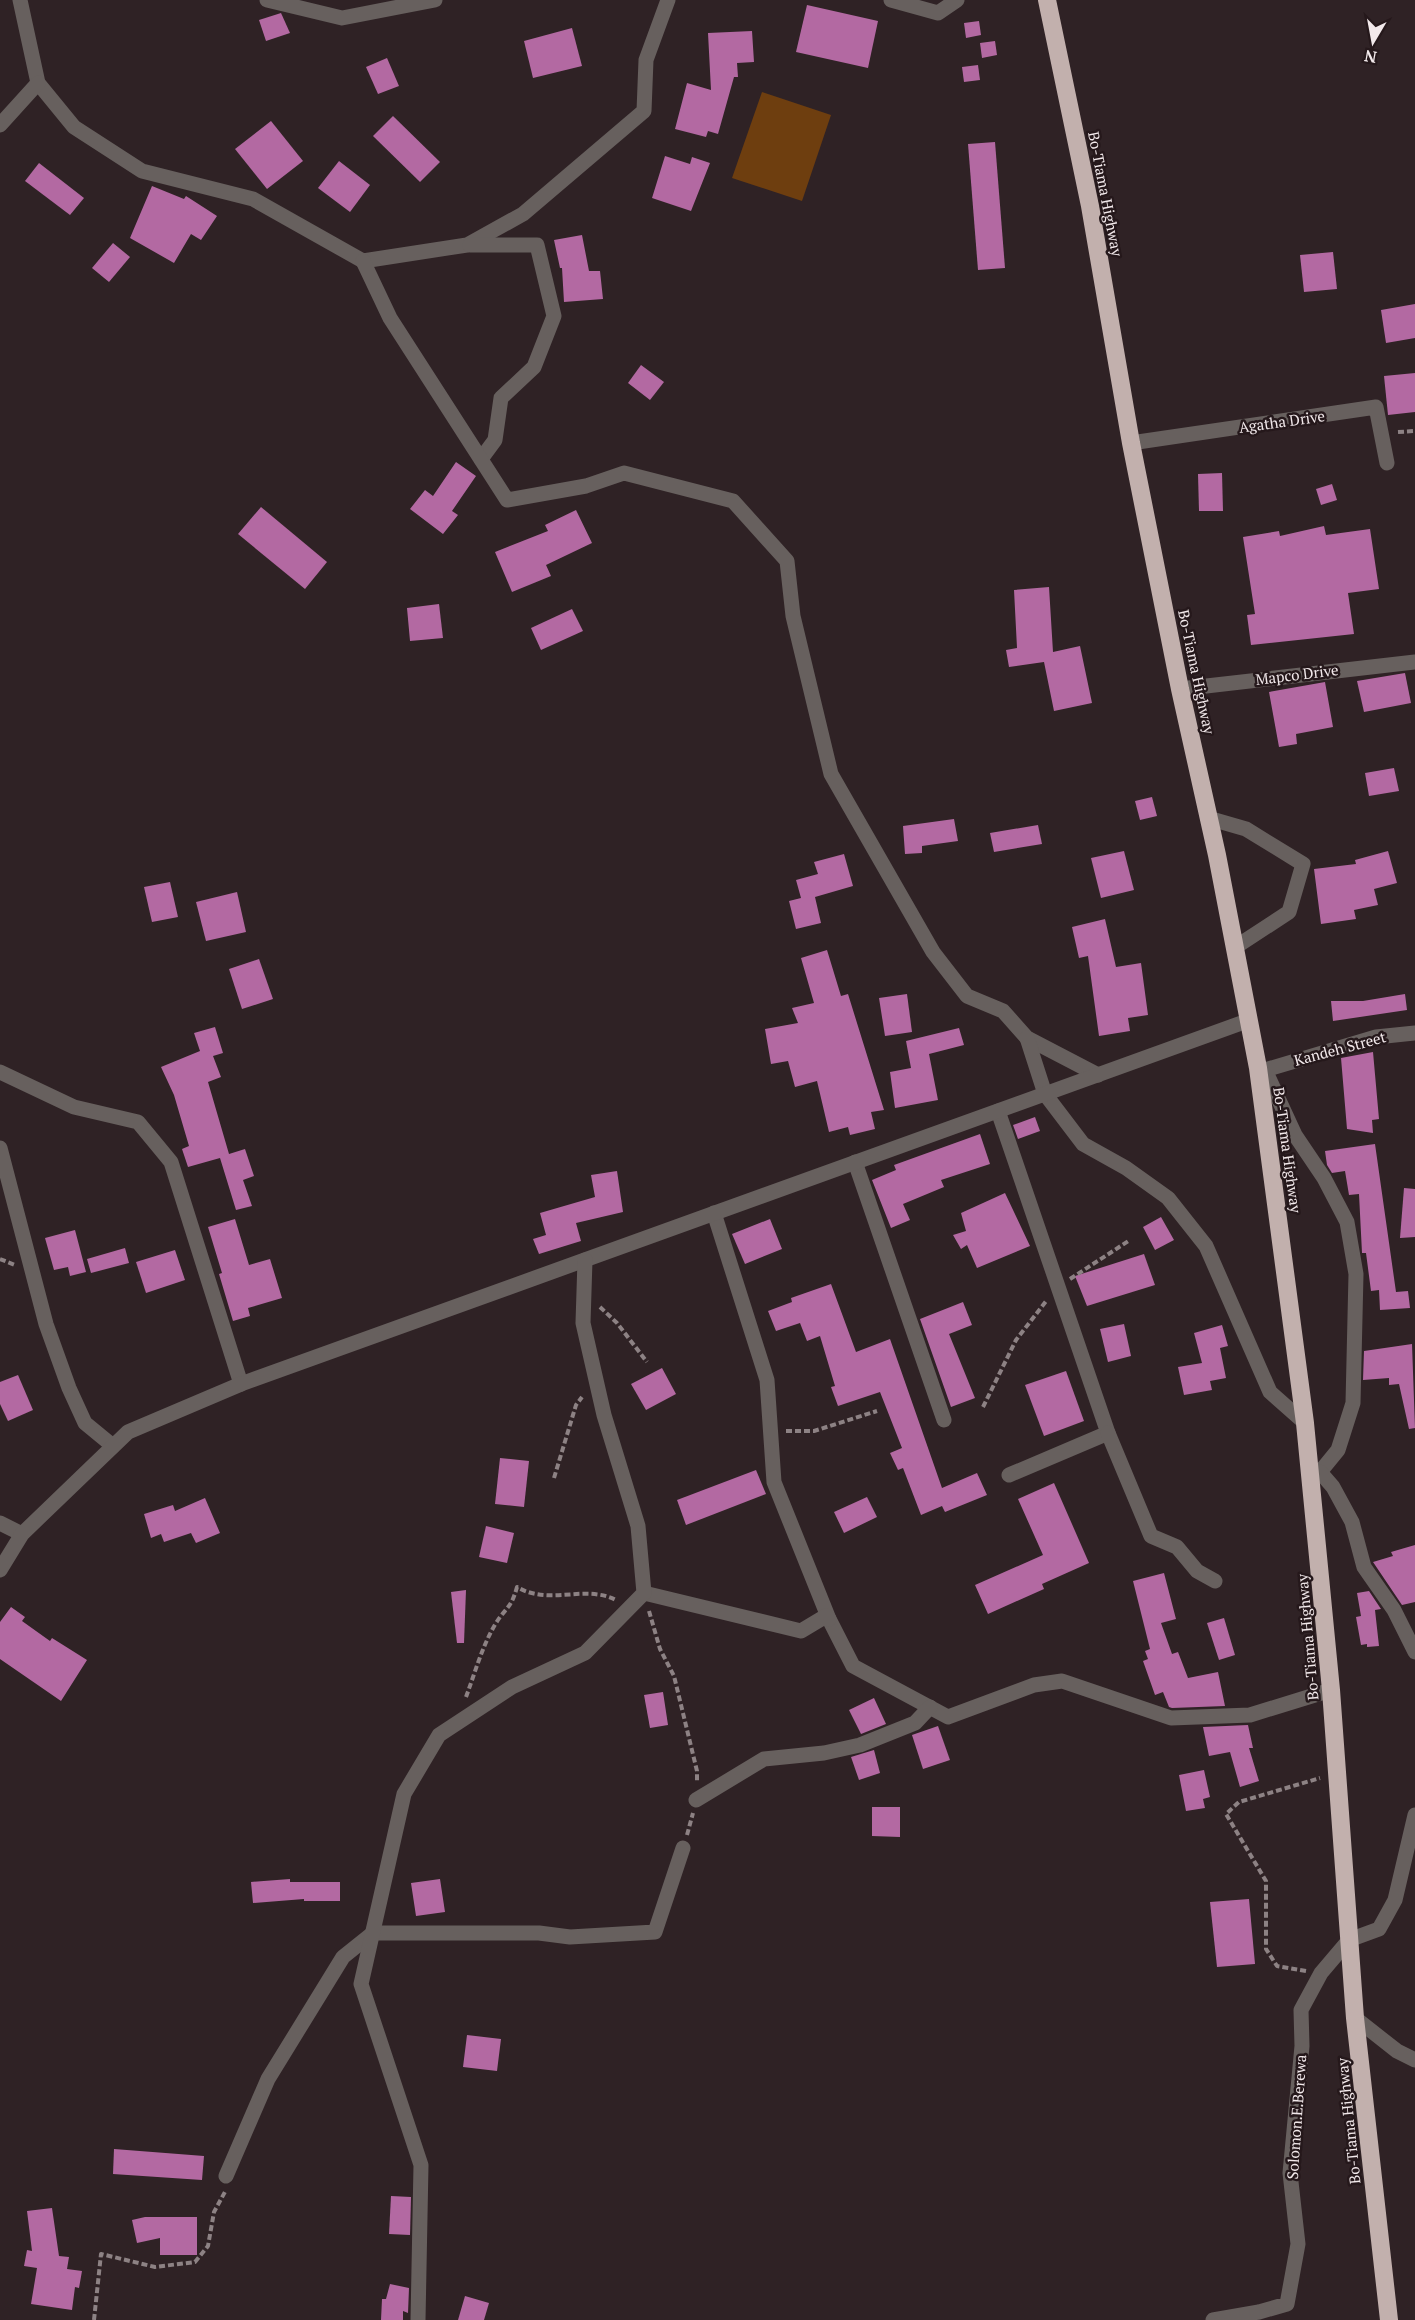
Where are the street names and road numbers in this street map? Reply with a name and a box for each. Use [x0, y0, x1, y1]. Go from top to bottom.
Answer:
street label: Bo-Tiama Highway [1084, 130, 1128, 258]
street label: Agatha Drive [1238, 405, 1326, 437]
street label: Bo-Tiama Highway [1174, 608, 1220, 736]
street label: Mapco Drive [1254, 659, 1340, 689]
street label: Kandeh Street [1291, 1026, 1388, 1070]
street label: Bo-Tiama Highway [1269, 1086, 1307, 1214]
street label: Bo-Tiama Highway [1291, 1573, 1322, 1701]
street label: Solomon.E.Berewa [1282, 2053, 1310, 2180]
street label: Bo-Tiama Highway [1331, 2057, 1365, 2185]

